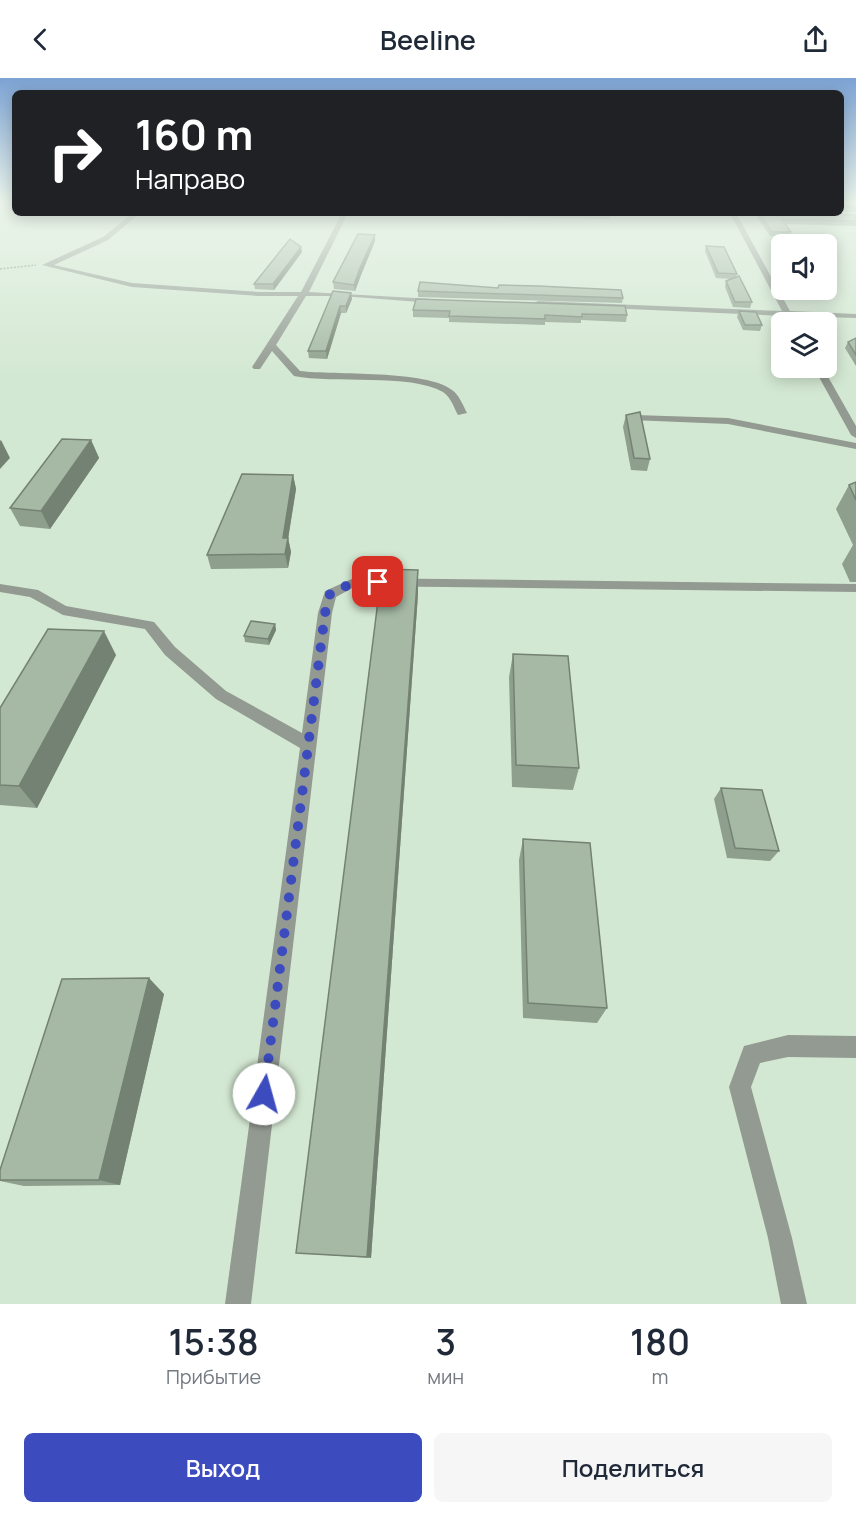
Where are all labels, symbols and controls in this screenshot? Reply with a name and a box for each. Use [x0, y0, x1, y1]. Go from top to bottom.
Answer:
text: Beeline [380, 21, 476, 58]
icon: back [24, 23, 57, 56]
icon: share [799, 23, 832, 56]
text: 160 m [135, 105, 253, 163]
icon: right [36, 114, 114, 192]
text: Направо [135, 160, 245, 197]
map controls [771, 234, 837, 378]
button: sound [771, 234, 837, 300]
button: layers [771, 312, 837, 378]
pin [352, 556, 403, 607]
icon: arrive [361, 565, 394, 598]
position arrow [232, 1062, 296, 1126]
text: 15:38 [168, 1317, 259, 1366]
text: 3 [435, 1317, 456, 1366]
text: 180 [630, 1317, 690, 1366]
text: Прибытие [166, 1363, 261, 1390]
text: мин [427, 1363, 464, 1390]
text: m [652, 1363, 669, 1390]
button: Выход [24, 1433, 422, 1502]
button: Поделиться [434, 1433, 832, 1502]

